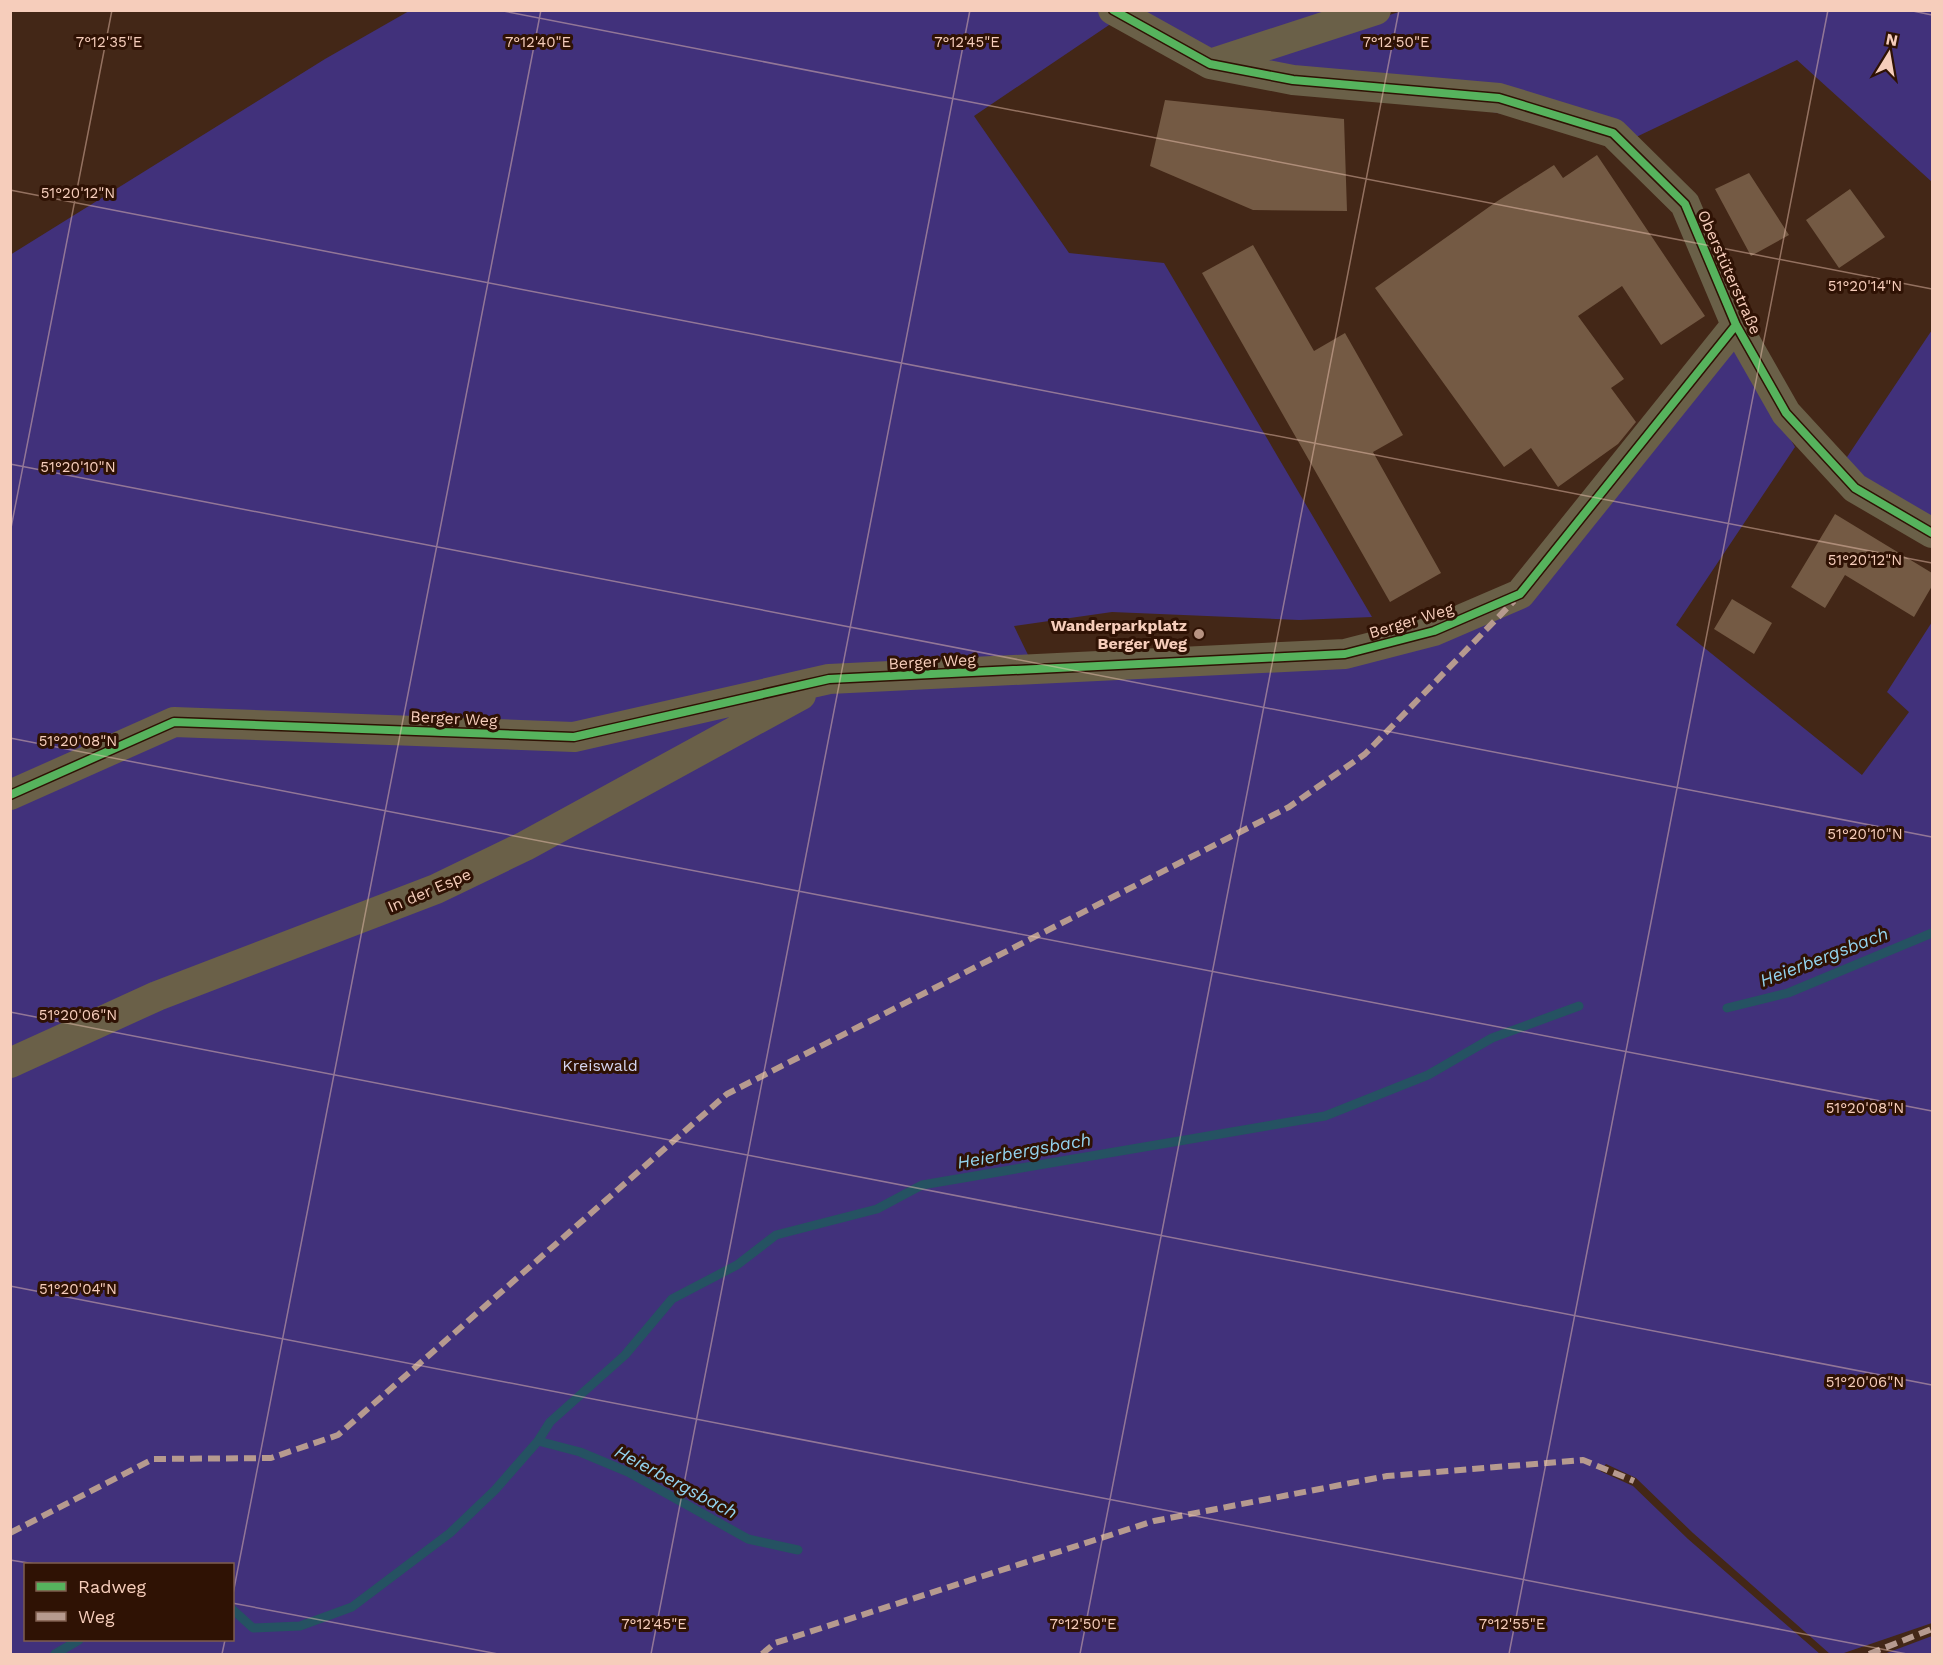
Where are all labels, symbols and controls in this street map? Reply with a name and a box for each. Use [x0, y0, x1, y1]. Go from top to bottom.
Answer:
north arrow [1859, 24, 1919, 84]
text: N [1884, 29, 1899, 50]
text: 7°12'35"E [76, 33, 142, 51]
text: 7°12'40"E [505, 33, 571, 51]
text: 7°12'45"E [934, 33, 1000, 51]
text: 7°12'50"E [1362, 33, 1430, 51]
text: 51°20'12"N [41, 184, 115, 202]
street label: Oberstüterstraße [1694, 207, 1765, 337]
text: 51°20'14"N [1828, 277, 1902, 295]
text: 51°20'10"N [40, 458, 116, 476]
text: 51°20'12"N [1828, 551, 1902, 569]
street label: Berger Weg [1367, 598, 1456, 642]
place label: Wanderparkplatz Berger Weg [1051, 616, 1187, 653]
marker: Wanderparkplatz Berger Weg [1192, 627, 1206, 641]
street label: Berger Weg [888, 650, 977, 673]
street label: Berger Weg [410, 707, 499, 730]
text: 51°20'08"N [39, 732, 117, 750]
text: 51°20'10"N [1827, 825, 1903, 843]
street label: In der Espe [385, 864, 474, 917]
water label: Heierbergsbach [1757, 922, 1891, 991]
text: 51°20'06"N [39, 1006, 117, 1024]
park label: Kreiswald [562, 1056, 638, 1075]
text: 51°20'08"N [1826, 1099, 1904, 1117]
water label: Heierbergsbach [955, 1128, 1093, 1173]
text: 51°20'04"N [39, 1280, 117, 1298]
text: 51°20'06"N [1826, 1373, 1904, 1391]
water label: Heierbergsbach [611, 1440, 741, 1523]
legend [24, 1563, 234, 1641]
text: Radweg [78, 1576, 147, 1597]
text: Weg [78, 1606, 115, 1627]
text: 7°12'45"E [621, 1615, 687, 1633]
text: 7°12'50"E [1049, 1615, 1117, 1633]
text: 7°12'55"E [1479, 1615, 1545, 1633]

